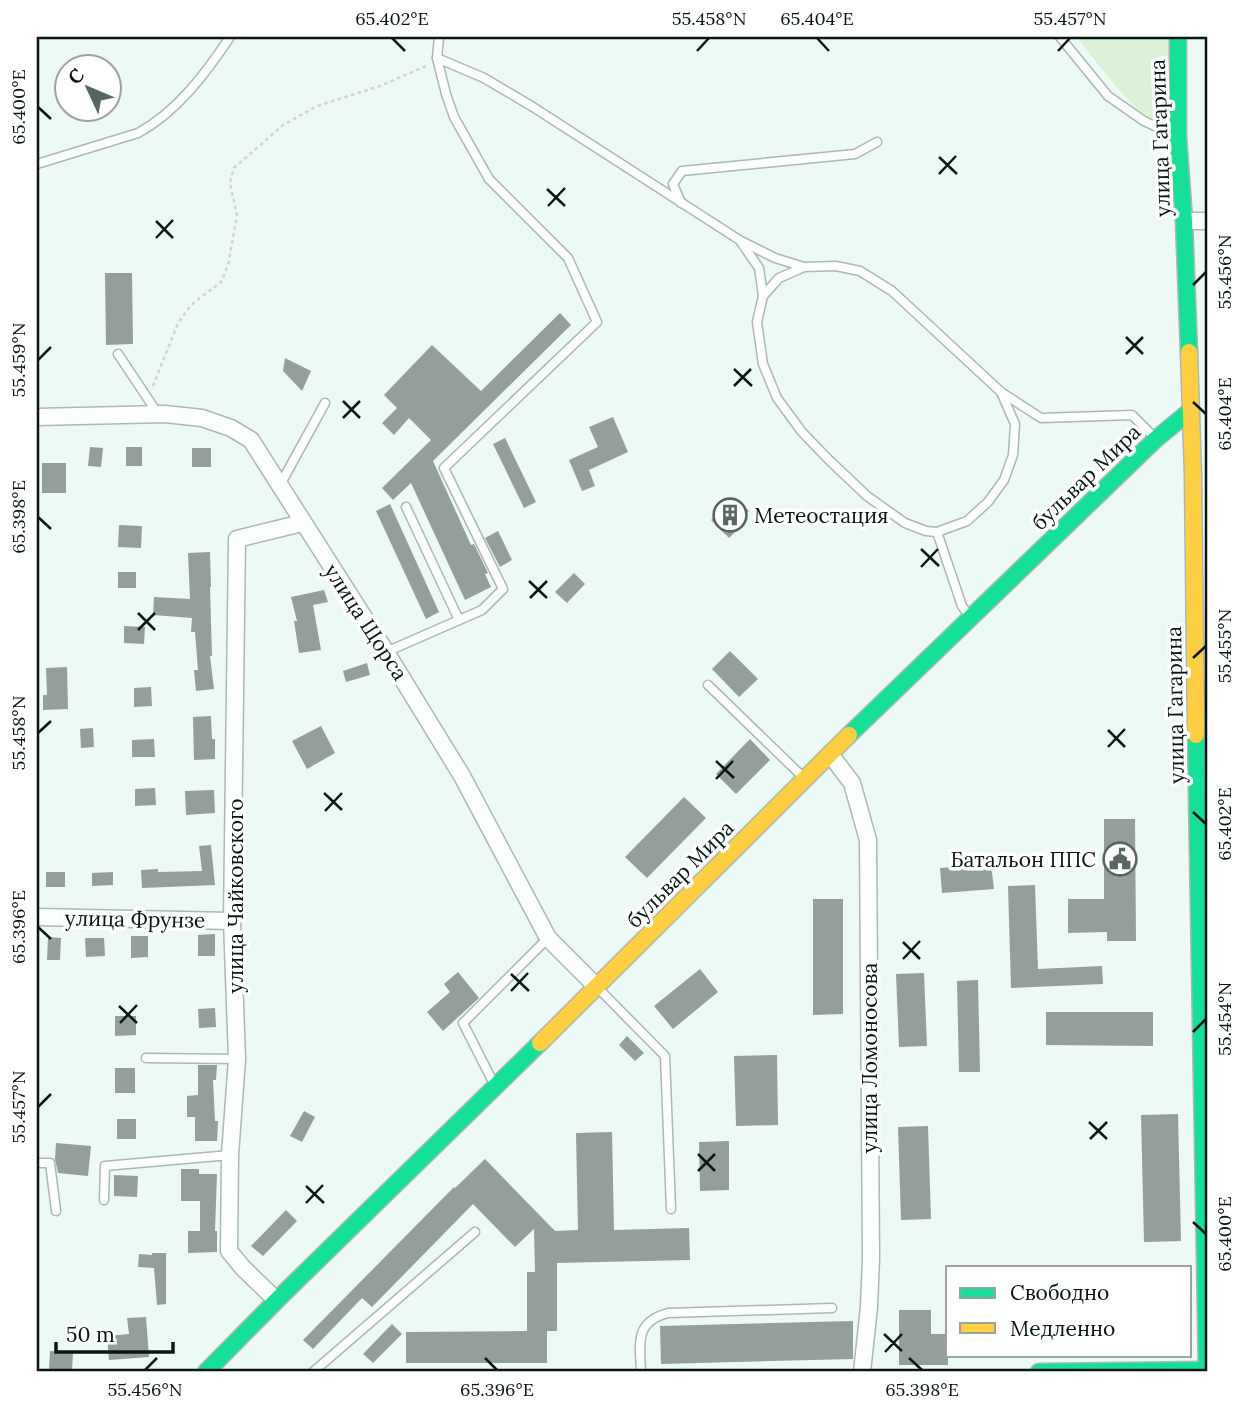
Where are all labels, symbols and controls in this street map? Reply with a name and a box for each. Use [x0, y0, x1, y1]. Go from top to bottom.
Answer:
text: 65.402°E [355, 7, 429, 30]
text: 55.458°N [672, 7, 746, 30]
text: 65.404°E [780, 7, 854, 30]
text: 55.457°N [1034, 7, 1106, 30]
north arrow [52, 52, 122, 122]
street label: улица Гагарина [1144, 58, 1176, 217]
text: С [63, 63, 89, 89]
text: 65.400°E [7, 69, 30, 145]
text: 55.456°N [1213, 234, 1236, 310]
text: 55.459°N [7, 322, 30, 398]
text: 65.404°E [1213, 377, 1236, 451]
street label: бульвар Мира [1026, 418, 1146, 536]
text: 65.398°E [7, 480, 30, 554]
building icon: Метеостация [711, 496, 749, 534]
place label: Метеостация [754, 502, 888, 529]
street label: улица Щорса [318, 559, 414, 686]
text: 55.455°N [1213, 609, 1236, 683]
street label: улица Гагарина [1160, 626, 1190, 784]
text: 55.458°N [7, 696, 30, 770]
text: 65.402°E [1213, 787, 1236, 861]
street label: улица Чайковского [222, 799, 249, 993]
street label: бульвар Мира [621, 814, 740, 933]
public building icon: Батальон ППС [1101, 840, 1139, 878]
place label: Батальон ППС [950, 846, 1096, 873]
text: 65.396°E [7, 890, 30, 964]
street label: улица Фрунзе [64, 904, 206, 934]
street label: улица Ломоносова [856, 962, 883, 1153]
text: 55.454°N [1213, 982, 1236, 1056]
text: 55.457°N [7, 1071, 30, 1143]
text: 65.400°E [1213, 1196, 1236, 1272]
legend [946, 1266, 1192, 1356]
text: Свободно [1010, 1279, 1109, 1306]
scale bar [56, 1311, 173, 1355]
text: Медленно [1010, 1315, 1115, 1342]
text: 50 m [66, 1321, 115, 1348]
text: 55.456°N [107, 1378, 183, 1401]
text: 65.396°E [460, 1378, 534, 1401]
text: 65.398°E [885, 1378, 959, 1401]

